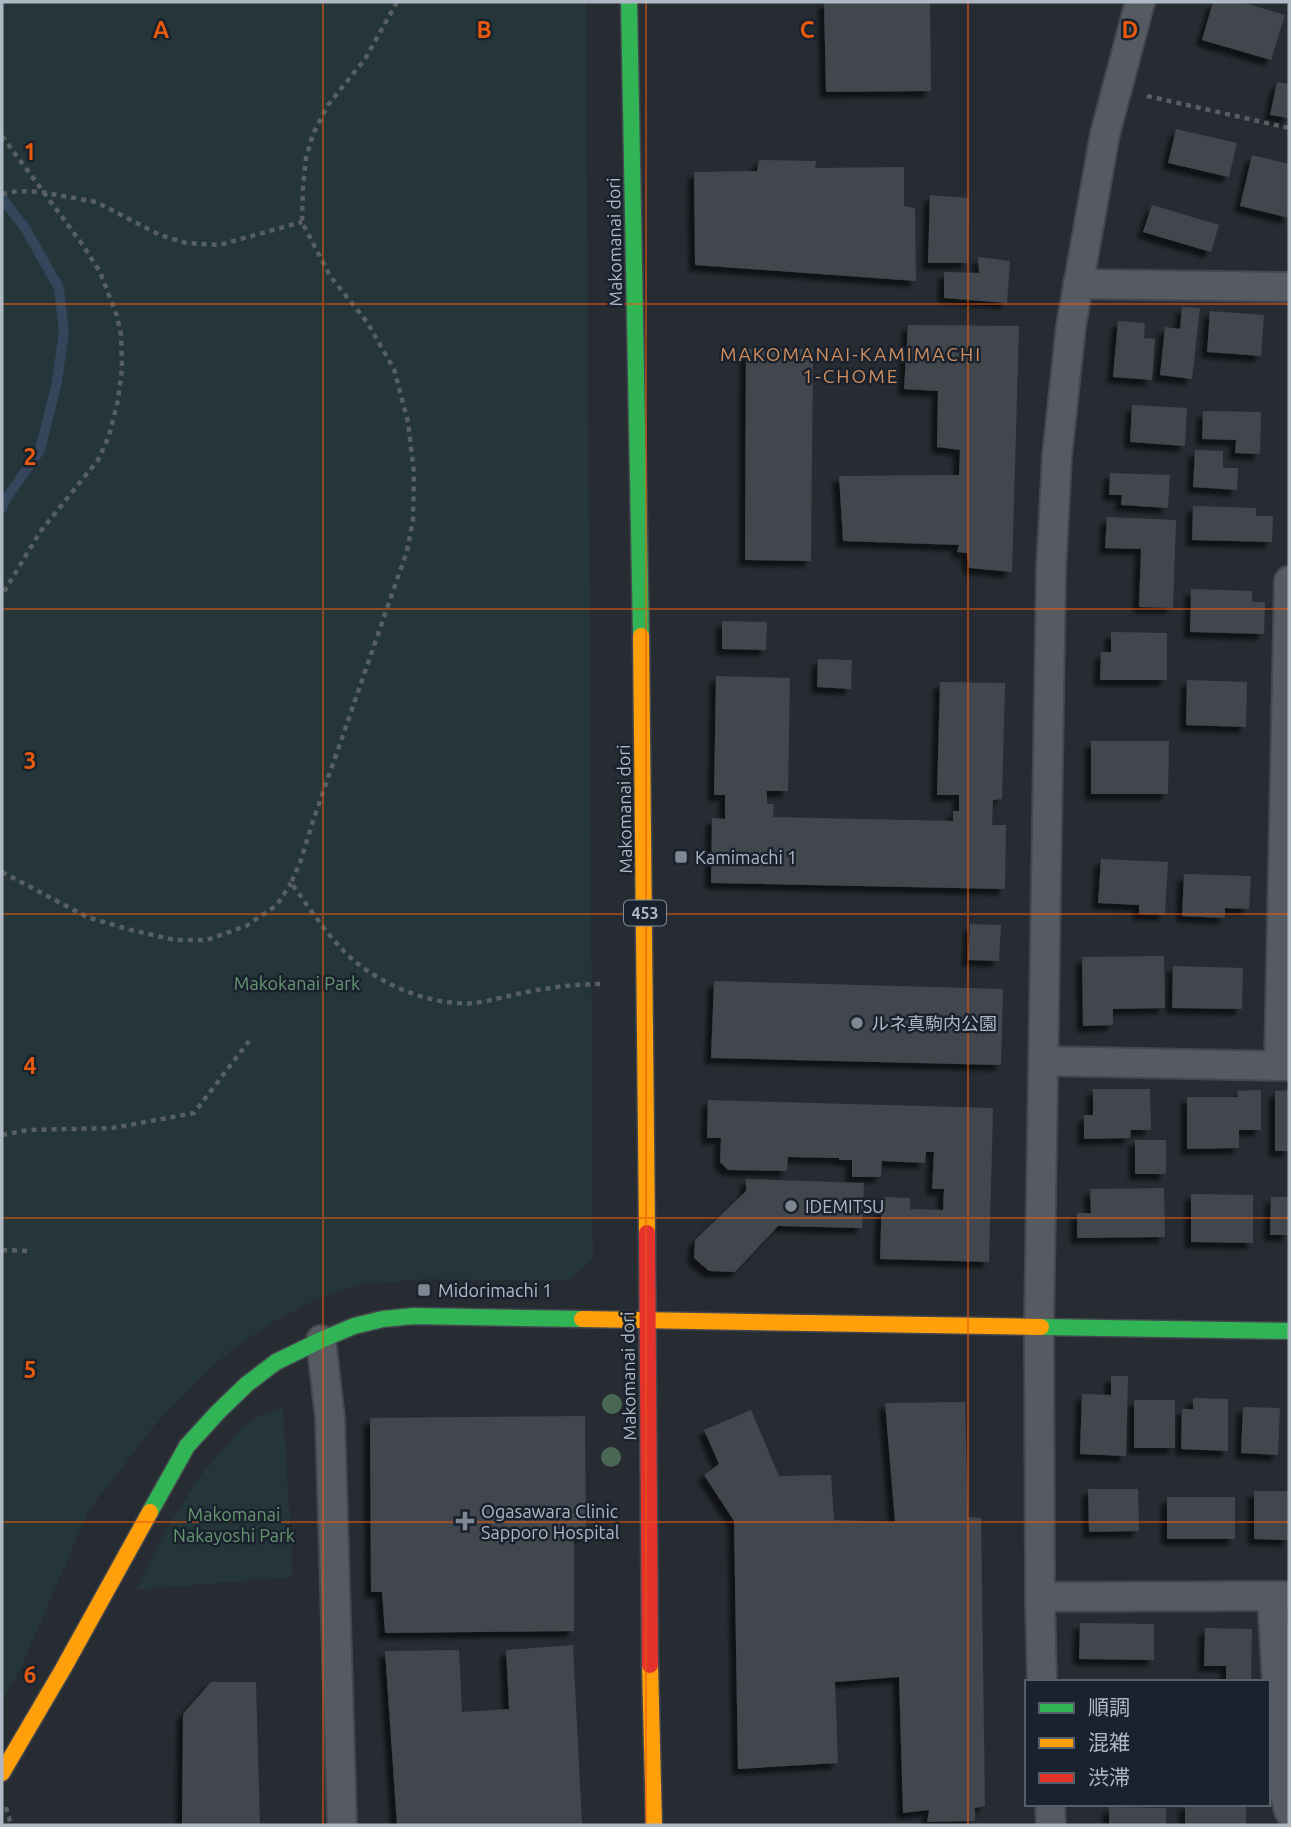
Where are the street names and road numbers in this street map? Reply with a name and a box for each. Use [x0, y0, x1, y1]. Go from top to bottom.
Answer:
street label: Makomanai dori [603, 177, 625, 307]
street label: Makomanai dori [613, 744, 635, 874]
road number: 453 [624, 900, 666, 925]
street label: Makomanai dori [617, 1311, 639, 1441]

